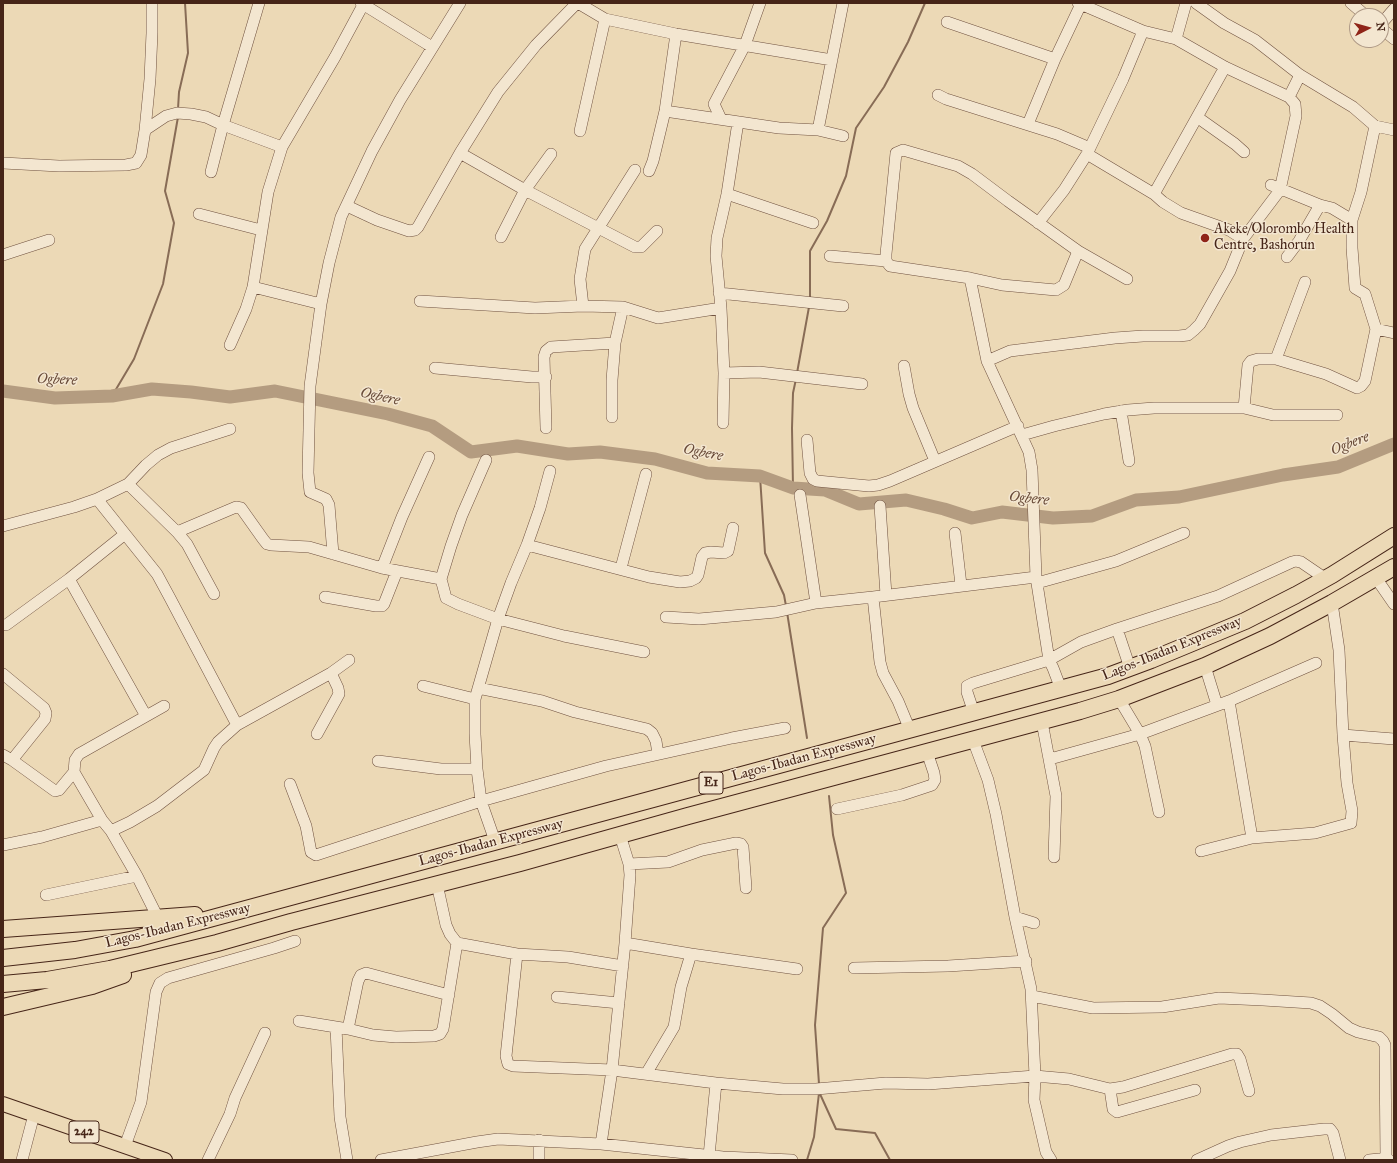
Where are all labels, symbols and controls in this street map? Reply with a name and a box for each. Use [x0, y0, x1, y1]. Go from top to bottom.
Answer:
north arrow [1349, 8, 1389, 48]
text: N [1373, 21, 1387, 32]
place label: Akeke/Olorombo Health Centre, Bashorun [1214, 222, 1354, 254]
marker: Akeke/Olorombo Health Centre, Bashorun [1199, 232, 1211, 244]
water label: Ogbere [37, 370, 77, 390]
water label: Ogbere [359, 384, 401, 410]
water label: Ogbere [1328, 428, 1372, 460]
water label: Ogbere [682, 440, 724, 466]
water label: Ogbere [1008, 488, 1050, 510]
street label: Lagos-Ibadan Expressway [1100, 613, 1244, 685]
street label: Lagos-Ibadan Expressway [730, 731, 878, 785]
road number: E1 [699, 772, 723, 794]
street label: Lagos-Ibadan Expressway [417, 816, 565, 870]
street label: Lagos-Ibadan Expressway [104, 900, 252, 952]
road number: 242 [69, 1121, 99, 1143]

